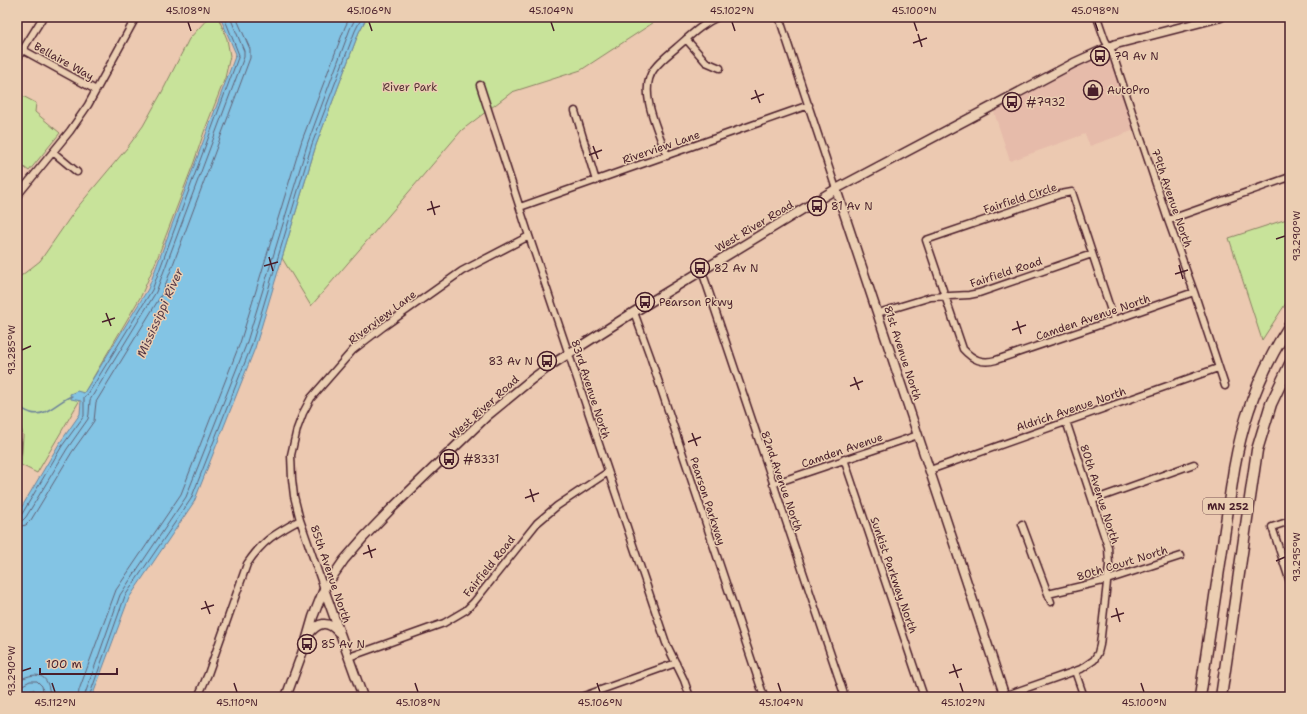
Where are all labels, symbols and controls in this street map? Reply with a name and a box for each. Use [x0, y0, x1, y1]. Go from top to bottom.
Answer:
text: 45.108°N [166, 4, 211, 17]
text: 45.106°N [347, 4, 391, 17]
text: 45.104°N [529, 4, 573, 17]
text: 45.102°N [710, 4, 754, 17]
text: 45.100°N [891, 4, 937, 17]
text: 45.098°N [1071, 4, 1119, 17]
street label: Bellaire Way [31, 39, 96, 84]
bus stop icon: 79 Av N [1089, 45, 1111, 67]
place label: 79 Av N [1114, 49, 1159, 64]
shop icon: AutoPro [1082, 79, 1104, 101]
park label: River Park [383, 80, 437, 95]
place label: AutoPro [1107, 83, 1150, 98]
bus stop icon: #7932 [1001, 91, 1023, 113]
place label: #7932 [1026, 95, 1066, 110]
street label: Riverview Lane [620, 127, 702, 168]
street label: 79th Avenue North [1148, 147, 1196, 250]
street label: Fairfield Circle [981, 180, 1059, 217]
bus stop icon: 81 Av N [806, 195, 828, 217]
street label: West River Road [712, 197, 796, 256]
place label: 81 Av N [831, 199, 873, 214]
text: 93.290°W [1290, 210, 1303, 261]
street label: Fairfield Road [968, 254, 1044, 291]
bus stop icon: 82 Av N [689, 257, 711, 279]
place label: 82 Av N [714, 261, 758, 276]
water label: Mississippi River [133, 266, 187, 360]
street label: Riverview Lane [345, 287, 419, 348]
bus stop icon: Pearson Pkwy [634, 291, 656, 313]
street label: Camden Avenue North [1034, 291, 1152, 344]
place label: Pearson Pkwy [659, 295, 733, 310]
street label: 81st Avenue North [880, 304, 925, 403]
text: 93.285°W [5, 325, 18, 375]
street label: 83rd Avenue North [567, 338, 614, 441]
bus stop icon: 83 Av N [536, 350, 558, 372]
place label: 83 Av N [488, 354, 533, 369]
street label: West River Road [446, 372, 522, 443]
street label: Aldrich Avenue North [1014, 384, 1128, 435]
street label: 82nd Avenue North [757, 429, 806, 534]
street label: Camden Avenue [799, 430, 885, 471]
street label: 80th Avenue North [1076, 442, 1123, 546]
bus stop icon: #8331 [438, 448, 460, 470]
place label: #8331 [463, 452, 499, 467]
street label: Pearson Parkway [686, 455, 729, 547]
road number: MN 252 [1203, 498, 1253, 514]
street label: Sunkist Parkway North [867, 515, 921, 636]
street label: 85th Avenue North [307, 523, 354, 625]
street label: Fairfield Road [460, 532, 519, 600]
text: 93.295°W [1290, 532, 1303, 582]
street label: 80th Court North [1075, 542, 1170, 584]
bus stop icon: 85 Av N [296, 633, 318, 655]
place label: 85 Av N [321, 637, 365, 652]
text: 93.290°W [5, 645, 18, 696]
scale bar [40, 650, 117, 676]
text: 100 m [46, 656, 82, 672]
text: 45.112°N [34, 696, 76, 709]
text: 45.110°N [216, 696, 258, 709]
text: 45.108°N [396, 696, 441, 709]
text: 45.106°N [578, 696, 622, 709]
text: 45.104°N [759, 696, 803, 709]
text: 45.102°N [941, 696, 985, 709]
text: 45.100°N [1121, 696, 1167, 709]

